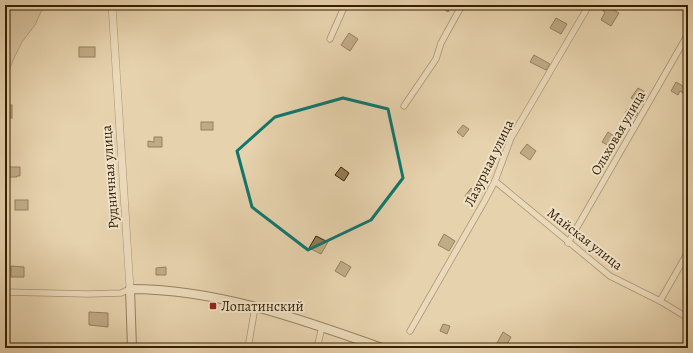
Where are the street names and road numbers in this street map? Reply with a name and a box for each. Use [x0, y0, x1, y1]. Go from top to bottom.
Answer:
street label: Ольховая улица [586, 87, 650, 179]
street label: Лазурная улица [460, 116, 519, 210]
street label: Рудничная улица [97, 124, 123, 230]
street label: Майская улица [543, 203, 627, 275]

